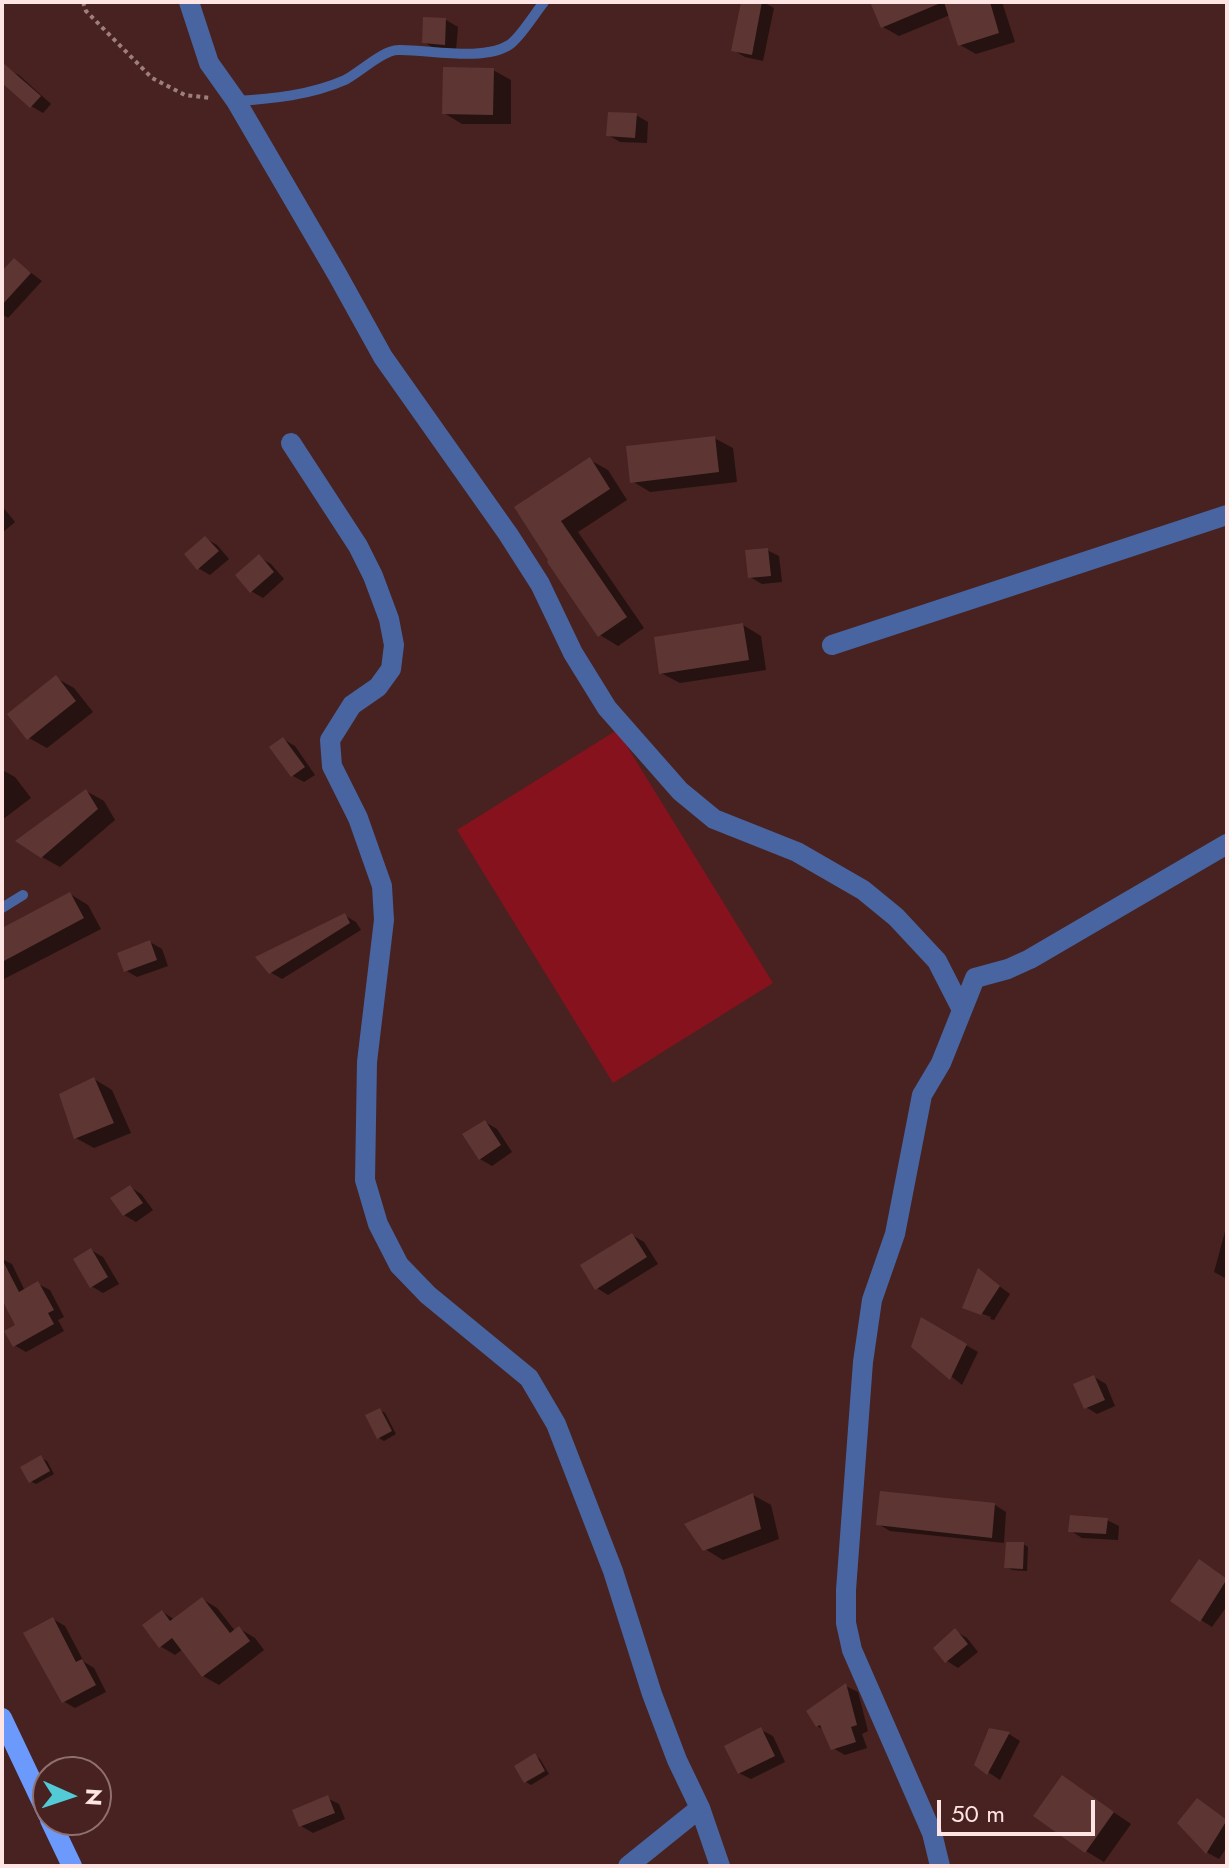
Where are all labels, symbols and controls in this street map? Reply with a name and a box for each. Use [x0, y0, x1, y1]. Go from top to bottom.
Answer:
north arrow [32, 1756, 112, 1836]
scale bar [941, 1784, 1099, 1834]
text: N [78, 1788, 110, 1807]
text: 50 m [951, 1796, 1005, 1831]

